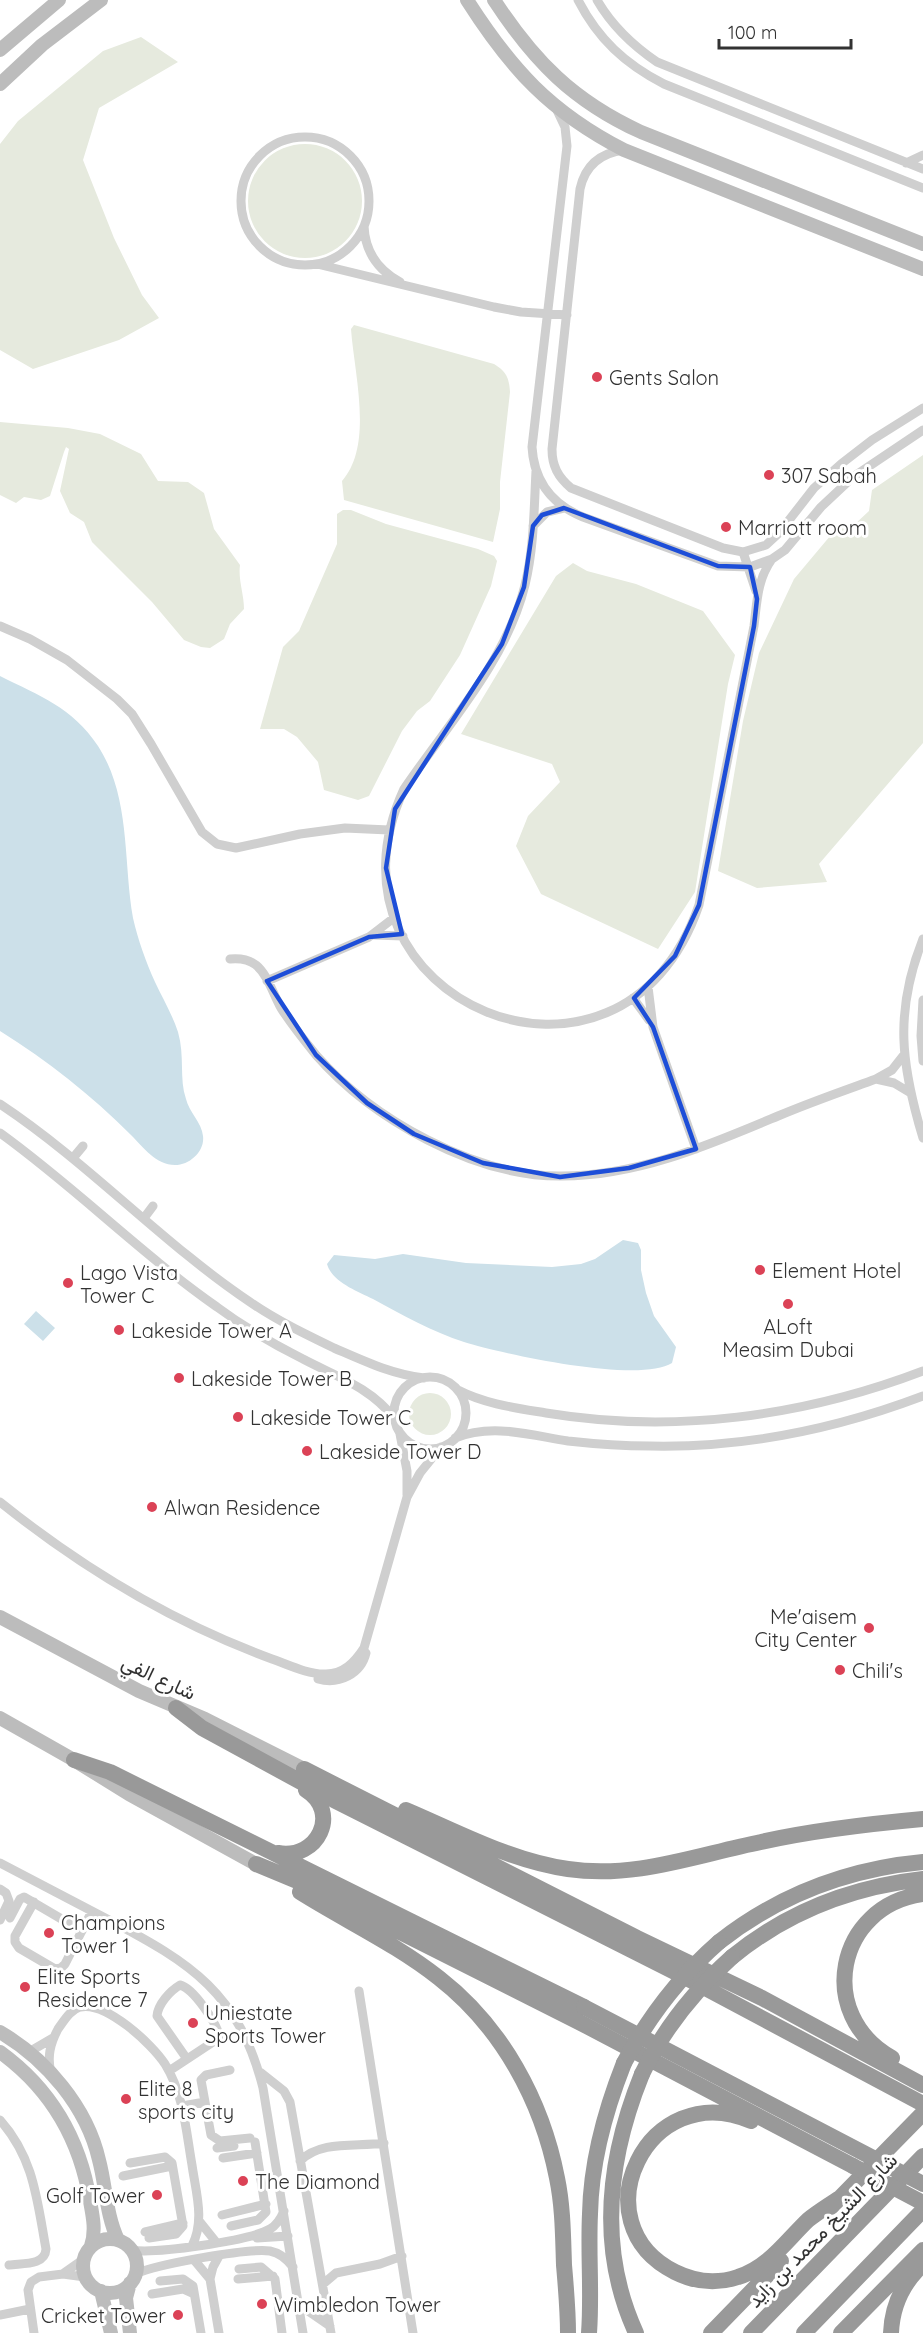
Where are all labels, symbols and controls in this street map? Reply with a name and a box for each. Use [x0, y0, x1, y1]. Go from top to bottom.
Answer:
scale bar [719, 12, 851, 50]
text: 100 m [728, 21, 777, 44]
place label: Gents Salon [609, 365, 719, 390]
marker: Gents Salon [590, 370, 604, 384]
place label: 307 Sabah [781, 463, 877, 488]
marker: 307 Sabah [762, 468, 776, 482]
place label: Marriott room [738, 515, 867, 540]
marker: Marriott room [719, 520, 733, 534]
place label: Element Hotel [772, 1258, 901, 1283]
place label: Lago Vista Tower C [80, 1260, 178, 1308]
marker: Element Hotel [753, 1263, 767, 1277]
marker: Lago Vista Tower C [61, 1276, 75, 1290]
marker: ALoft Measim Dubai [781, 1297, 795, 1311]
place label: ALoft Measim Dubai [722, 1314, 854, 1362]
place label: Lakeside Tower A [131, 1318, 292, 1343]
marker: Lakeside Tower A [112, 1323, 126, 1337]
place label: Lakeside Tower B [191, 1366, 352, 1391]
marker: Lakeside Tower B [172, 1371, 186, 1385]
place label: Lakeside Tower C [250, 1405, 411, 1430]
marker: Lakeside Tower C [231, 1410, 245, 1424]
place label: Lakeside Tower D [319, 1439, 482, 1464]
marker: Lakeside Tower D [300, 1444, 314, 1458]
place label: Alwan Residence [164, 1495, 320, 1520]
marker: Alwan Residence [145, 1500, 159, 1514]
place label: Me'aisem City Center [754, 1604, 857, 1652]
marker: Me'aisem City Center [862, 1621, 876, 1635]
street label: شارع الفي [116, 1649, 200, 1710]
place label: Chili's [852, 1658, 903, 1683]
marker: Chili's [833, 1663, 847, 1677]
place label: Champions Tower 1 [61, 1910, 165, 1958]
marker: Champions Tower 1 [42, 1926, 56, 1940]
place label: Elite Sports Residence 7 [37, 1964, 148, 2012]
marker: Elite Sports Residence 7 [18, 1980, 32, 1994]
place label: Uniestate Sports Tower [205, 2000, 326, 2048]
marker: Uniestate Sports Tower [186, 2016, 200, 2030]
place label: Elite 8 sports city [138, 2076, 234, 2124]
marker: Elite 8 sports city [119, 2092, 133, 2106]
street label: شارع الشيخ محمد بن زايد [742, 2148, 904, 2314]
place label: The Diamond [255, 2169, 380, 2194]
marker: The Diamond [236, 2174, 250, 2188]
place label: Golf Tower [46, 2183, 145, 2208]
marker: Golf Tower [150, 2188, 164, 2202]
place label: Wimbledon Tower [274, 2292, 441, 2317]
marker: Wimbledon Tower [255, 2297, 269, 2311]
place label: Cricket Tower [41, 2303, 166, 2328]
marker: Cricket Tower [171, 2308, 185, 2322]

